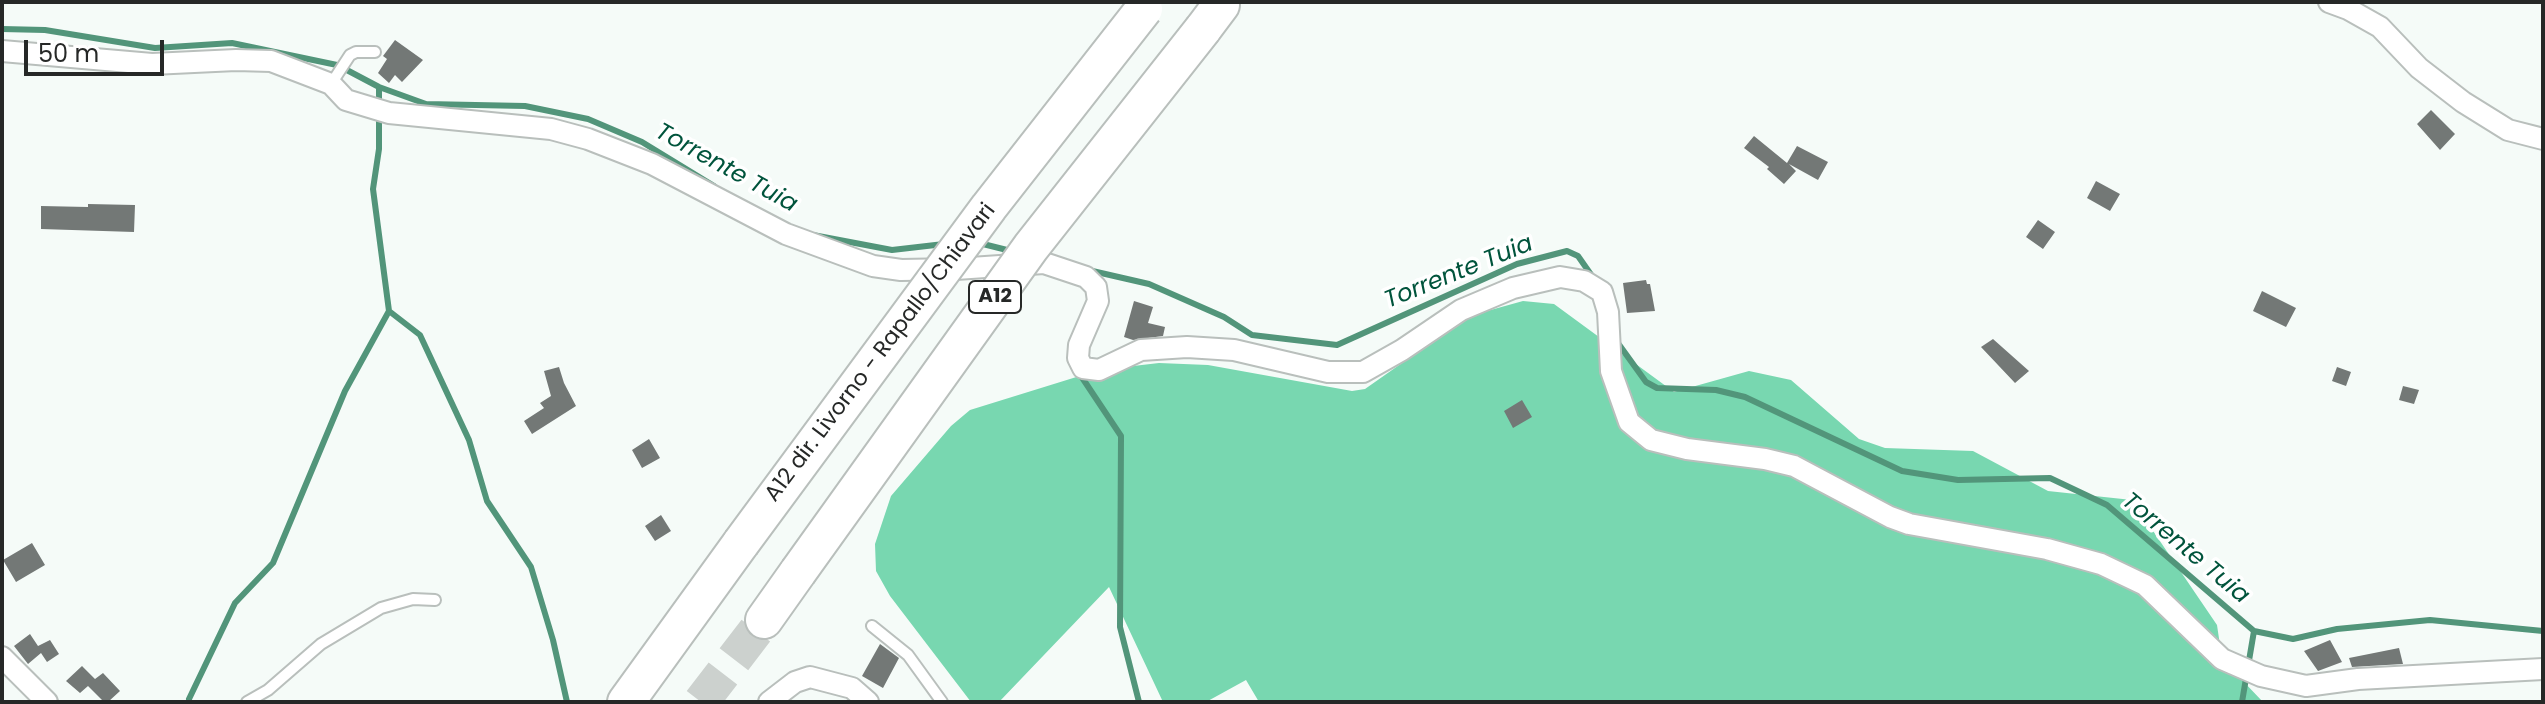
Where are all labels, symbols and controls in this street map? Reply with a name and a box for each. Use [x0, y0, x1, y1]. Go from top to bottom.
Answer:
scale bar [28, 24, 168, 74]
text: 50 m [38, 37, 99, 70]
water label: Torrente Tuia [650, 118, 802, 220]
street label: A12 dir. Livorno - Rapallo/Chiavari [760, 199, 1002, 507]
water label: Torrente Tuia [1380, 230, 1538, 316]
road number: A12 [969, 281, 1021, 313]
water label: Torrente Tuia [2115, 487, 2255, 611]

